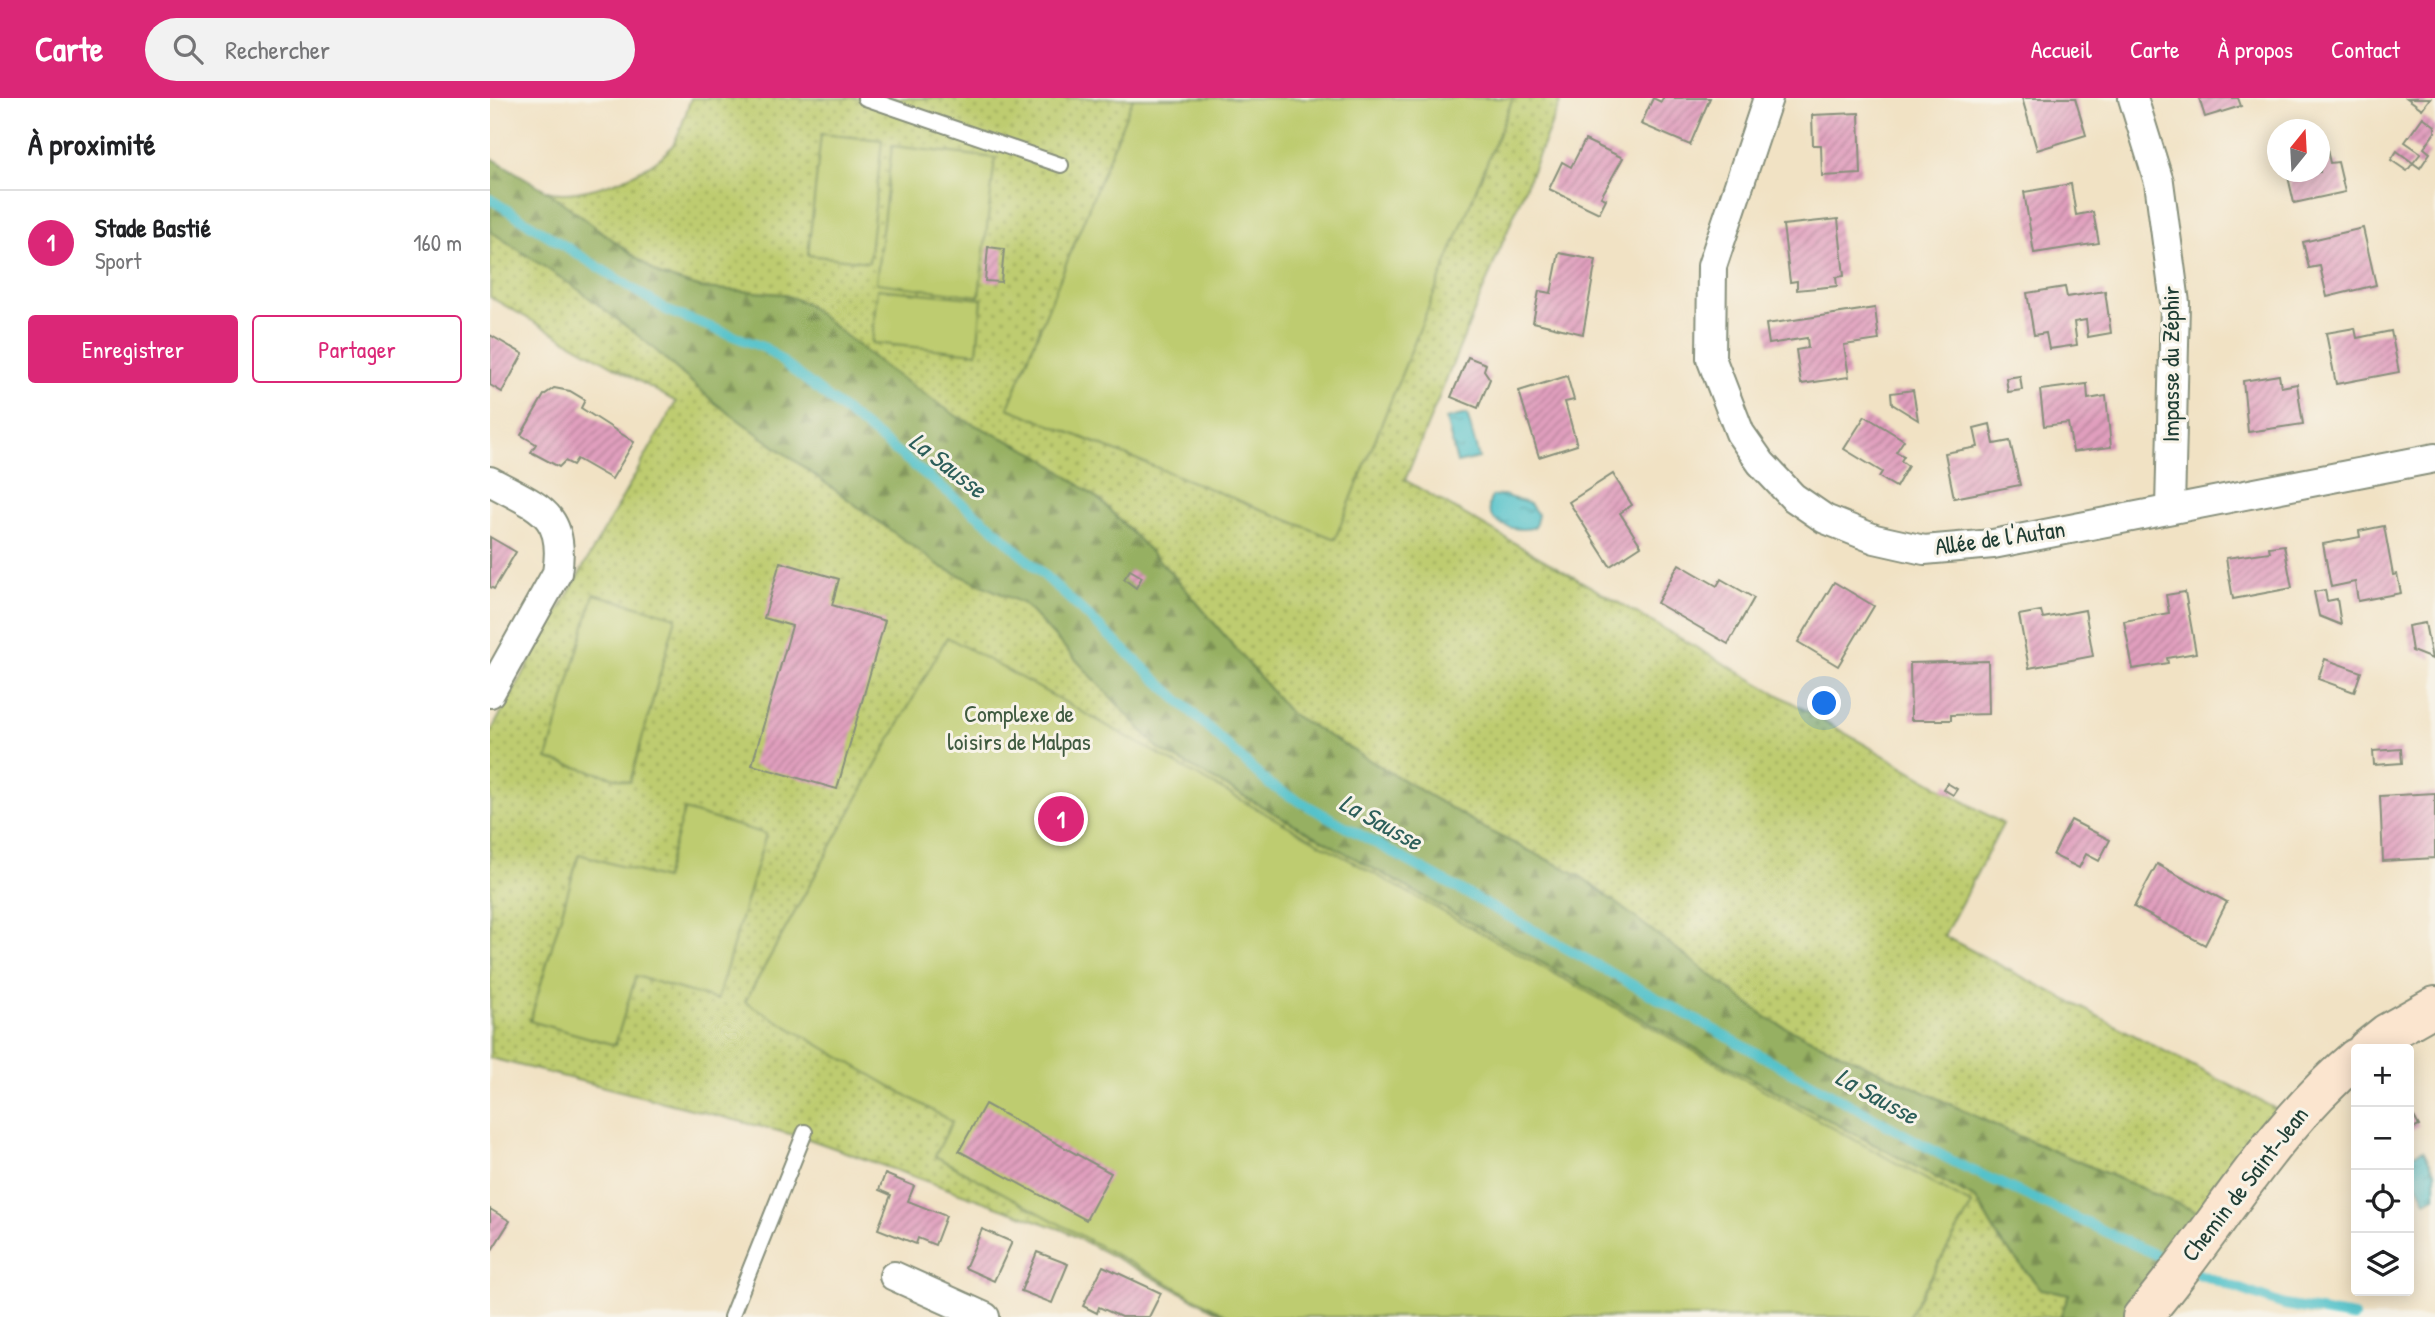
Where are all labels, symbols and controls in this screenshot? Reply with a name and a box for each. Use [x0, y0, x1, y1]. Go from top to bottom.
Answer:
search box [145, 18, 635, 81]
text: Carte [35, 27, 103, 71]
icon: search [169, 30, 207, 68]
text: Rechercher [225, 32, 330, 67]
text: Accueil [2031, 33, 2092, 65]
text: Carte [2130, 33, 2179, 65]
text: À propos [2217, 33, 2293, 65]
text: Contact [2331, 33, 2400, 65]
north arrow [2267, 119, 2330, 182]
text: À proximité [28, 124, 156, 164]
text: Stade Bastié [95, 210, 211, 245]
text: 1 [47, 227, 55, 258]
text: 160 m [413, 227, 462, 258]
text: Sport [95, 245, 141, 276]
street label: Impasse du Zéphir [2154, 286, 2186, 442]
button: Enregistrer [28, 315, 238, 383]
button: Partager [252, 315, 462, 383]
water label: La Sausse [903, 423, 995, 507]
street label: Allée de l'Autan [1933, 512, 2067, 562]
your location [1807, 686, 1841, 720]
park label: Complexe de loisirs de Malpas [947, 697, 1091, 757]
water label: La Sausse [1334, 785, 1430, 859]
pin: 1 [1038, 793, 1084, 845]
map controls [2351, 1044, 2414, 1296]
button: + [2351, 1044, 2414, 1107]
water label: La Sausse [1830, 1059, 1926, 1133]
street label: Chemin de Saint-Jean [2174, 1099, 2315, 1268]
button: − [2351, 1107, 2414, 1170]
button: locate [2351, 1170, 2414, 1233]
button: layers [2351, 1233, 2414, 1296]

